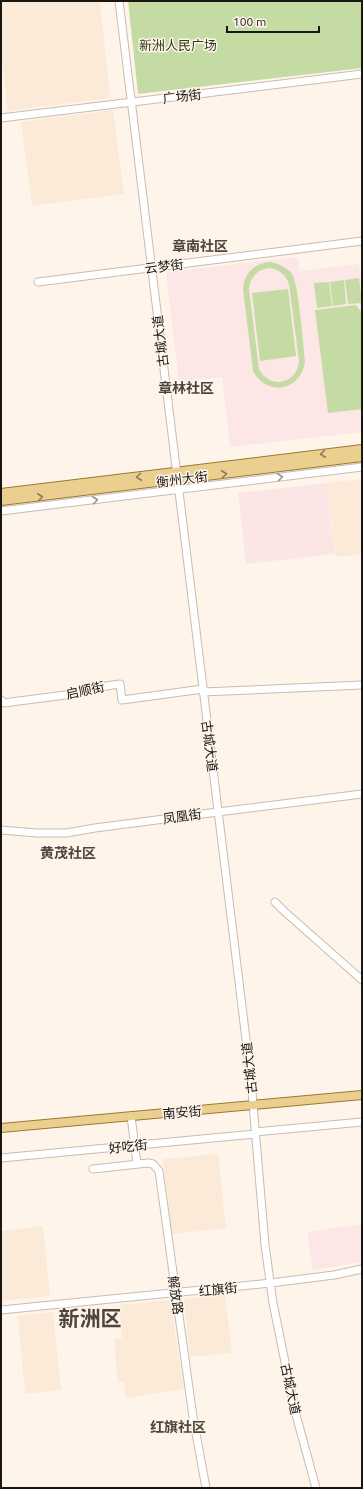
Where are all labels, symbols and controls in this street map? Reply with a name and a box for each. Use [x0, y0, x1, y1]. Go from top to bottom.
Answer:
scale bar [227, 8, 319, 34]
text: 100 m [233, 15, 266, 28]
park label: 新洲人民广场 [139, 38, 217, 52]
street label: 广场街 [162, 87, 202, 105]
district label: 章南社区 [172, 238, 228, 254]
street label: 云梦街 [144, 257, 184, 275]
street label: 古城大道 [150, 314, 170, 368]
district label: 章林社区 [158, 380, 214, 396]
one-way arrow [320, 449, 326, 458]
street label: 衡州大街 [155, 469, 209, 489]
one-way arrow [221, 470, 227, 479]
one-way arrow [136, 472, 142, 481]
one-way arrow [277, 473, 283, 482]
one-way arrow [37, 492, 43, 501]
one-way arrow [92, 496, 98, 505]
street label: 启顺街 [64, 679, 106, 701]
street label: 古城大道 [200, 719, 220, 773]
street label: 凤凰街 [162, 806, 202, 826]
district label: 黄茂社区 [40, 845, 96, 861]
street label: 古城大道 [239, 1041, 259, 1095]
street label: 南安街 [162, 1103, 202, 1121]
street label: 好吃街 [108, 1137, 148, 1155]
street label: 解放路 [166, 1275, 186, 1315]
street label: 红旗街 [198, 1280, 238, 1298]
district label: 新洲区 [59, 1306, 122, 1330]
street label: 古城大道 [279, 1362, 303, 1416]
district label: 红旗社区 [150, 1419, 206, 1435]

